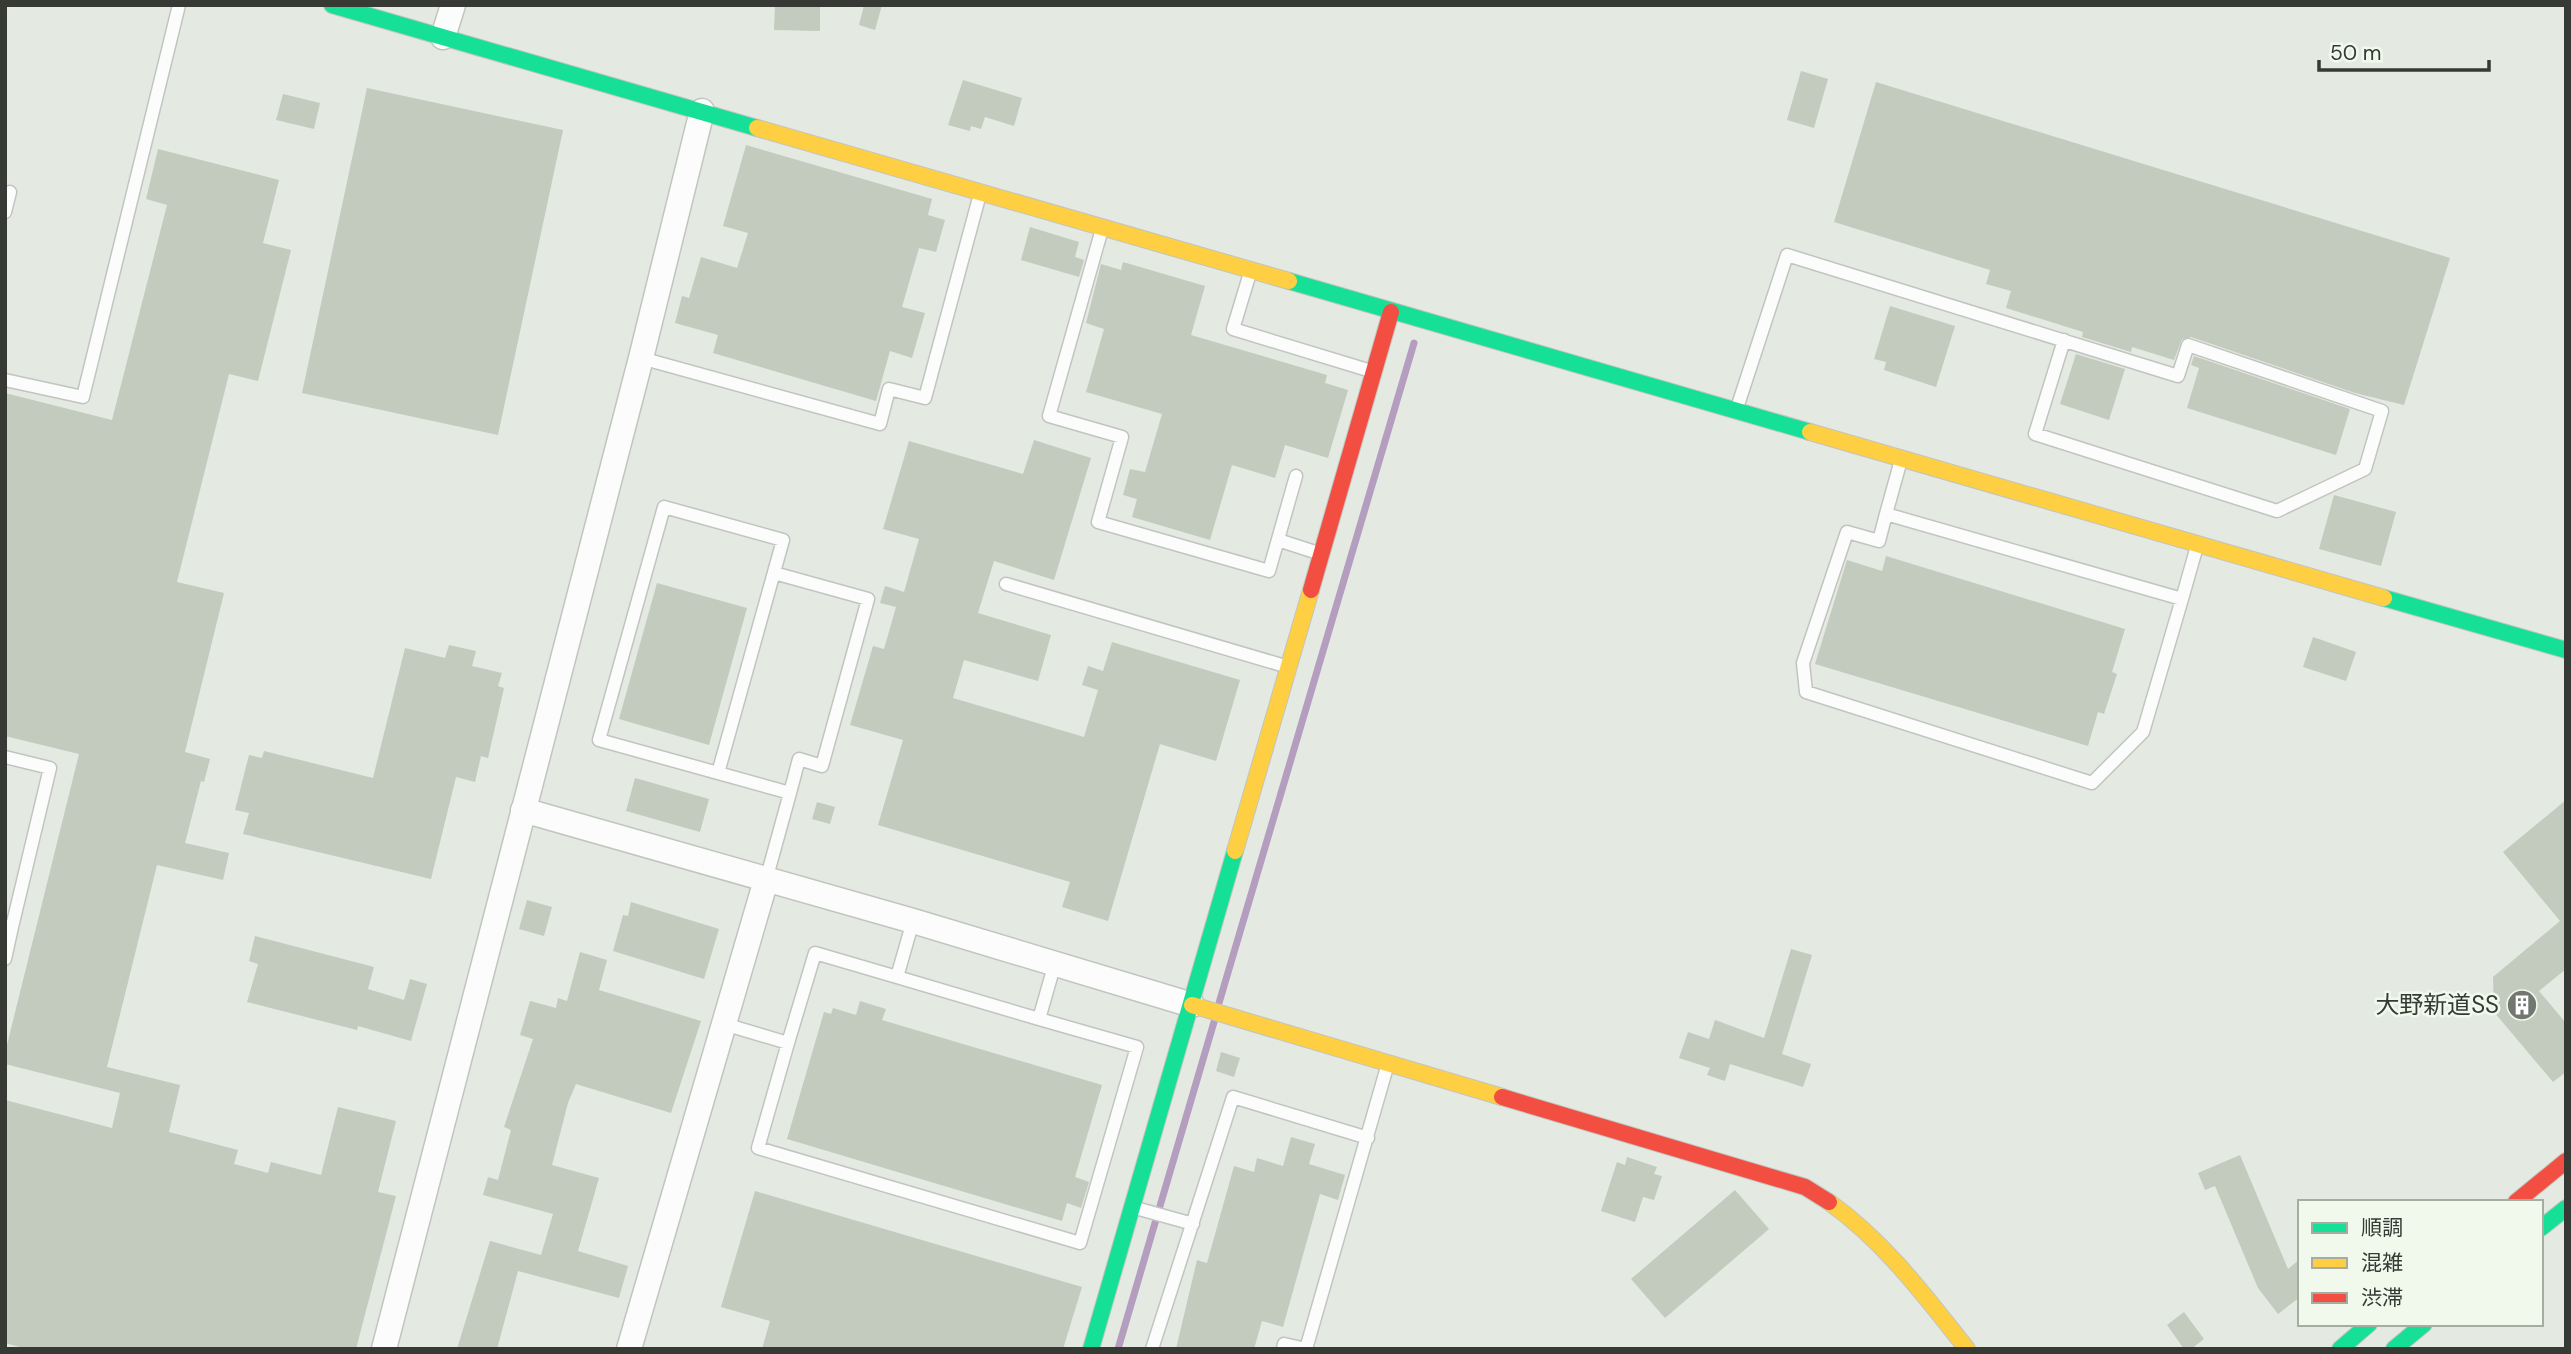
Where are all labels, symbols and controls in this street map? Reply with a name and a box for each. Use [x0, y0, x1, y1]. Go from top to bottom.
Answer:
scale bar [2319, 28, 2489, 72]
text: 50 m [2330, 39, 2381, 67]
building icon: 大野新道SS [2505, 988, 2539, 1022]
place label: 大野新道SS [2375, 989, 2499, 1020]
legend [2298, 1200, 2543, 1326]
text: 順調 [2361, 1214, 2403, 1242]
text: 混雑 [2361, 1249, 2403, 1277]
text: 渋滞 [2361, 1284, 2403, 1312]

